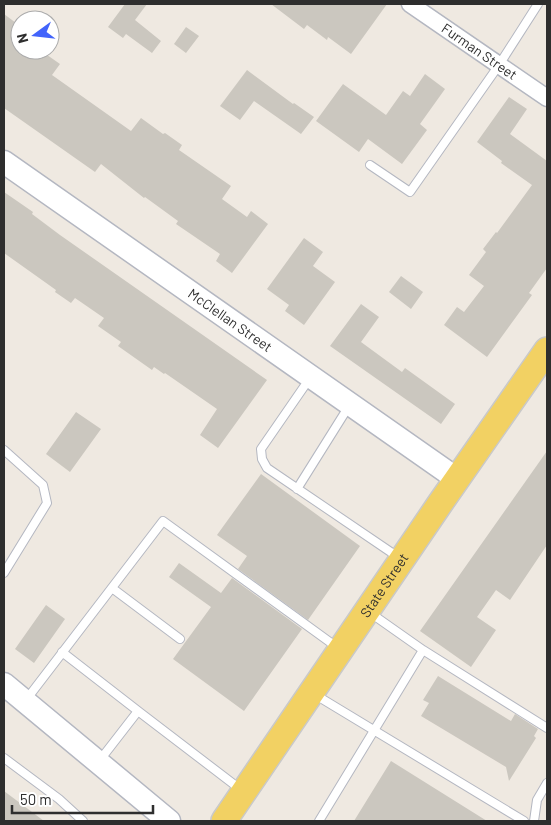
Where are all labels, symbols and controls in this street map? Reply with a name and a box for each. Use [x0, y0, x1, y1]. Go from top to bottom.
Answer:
north arrow [10, 10, 60, 60]
street label: Furman Street [439, 19, 521, 83]
text: N [13, 32, 31, 45]
street label: McClellan Street [185, 285, 276, 355]
street label: State Street [356, 550, 412, 620]
scale bar [12, 782, 154, 814]
text: 50 m [20, 790, 52, 808]

